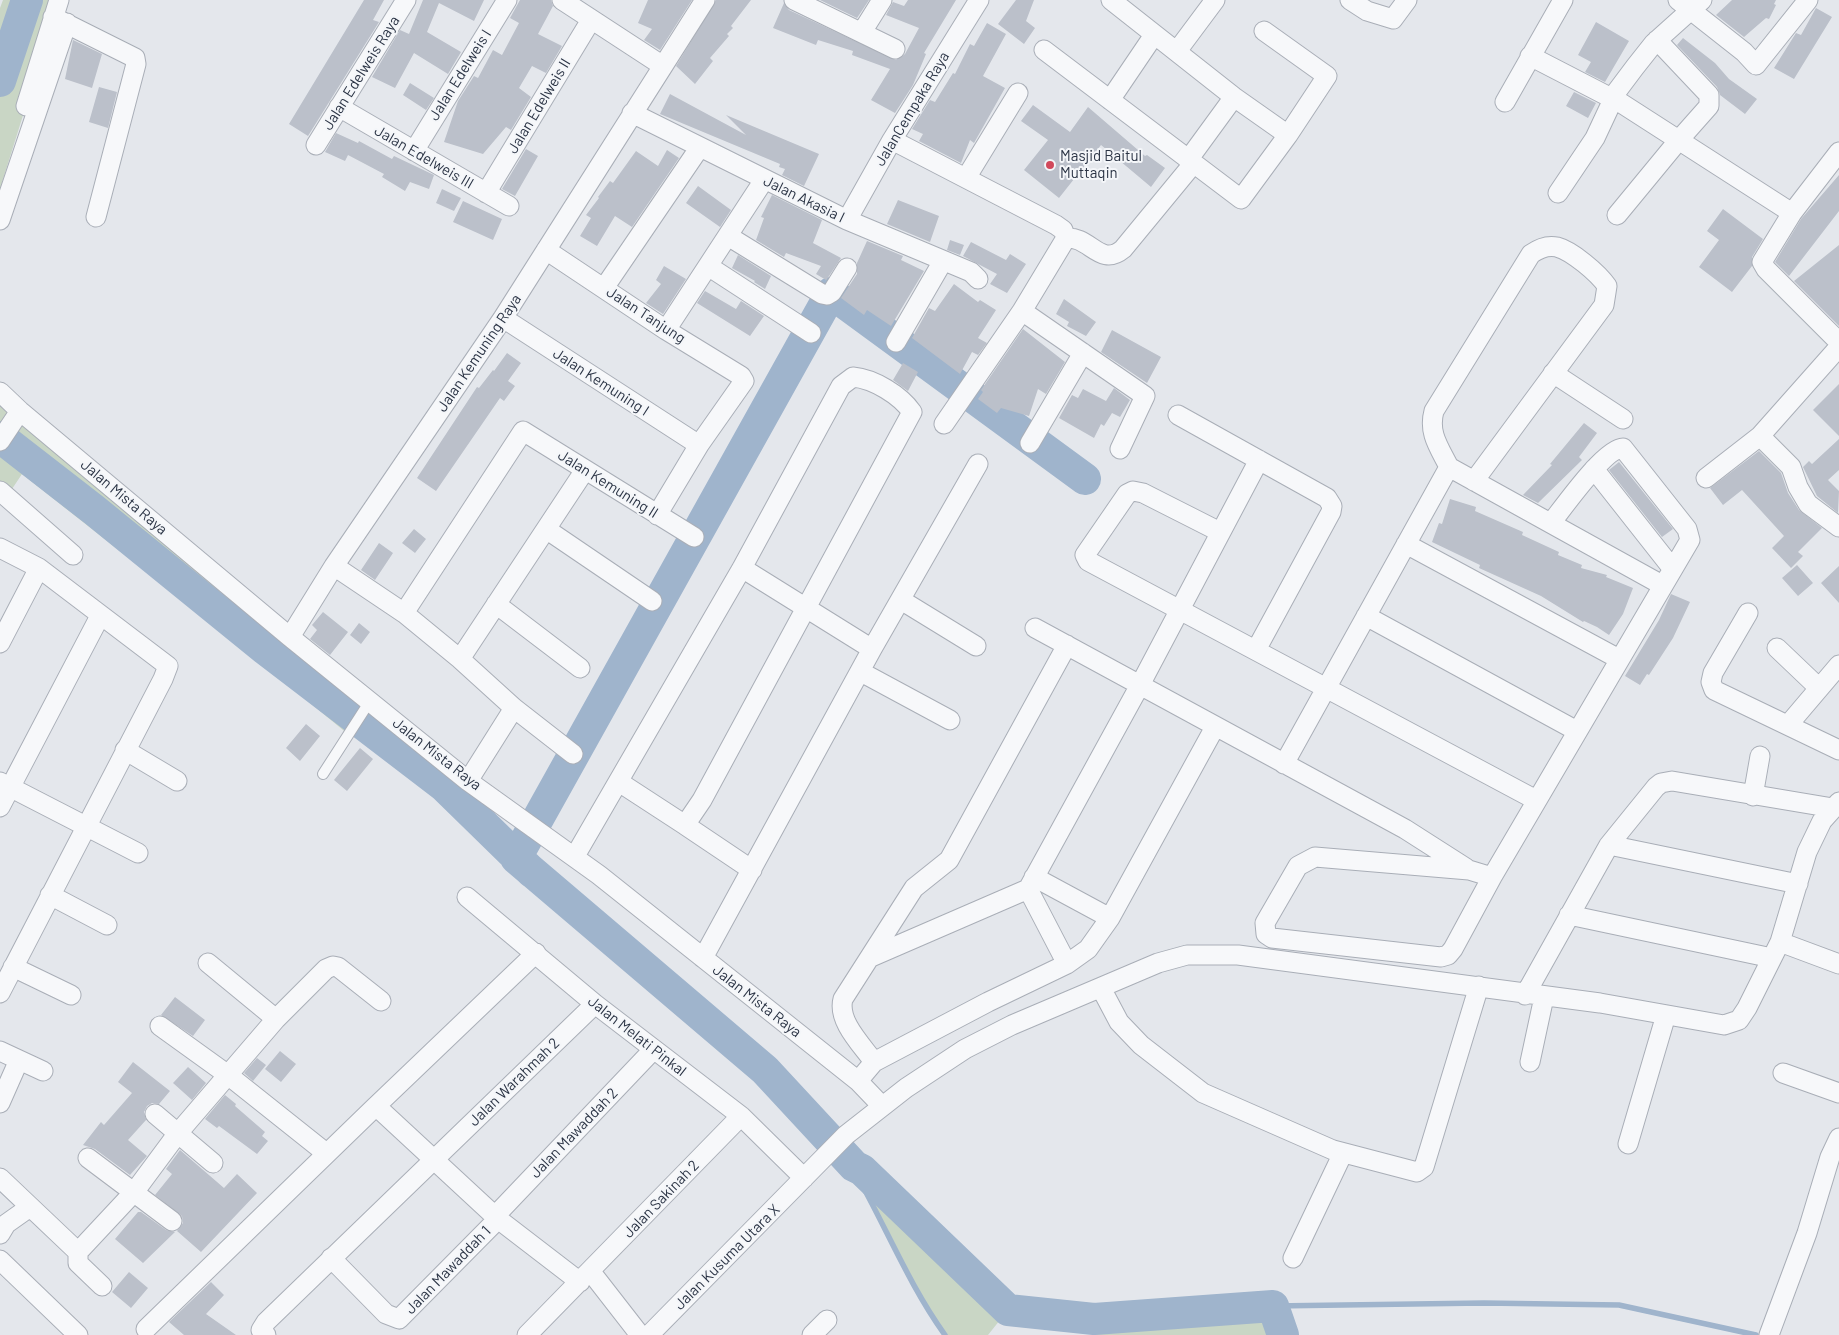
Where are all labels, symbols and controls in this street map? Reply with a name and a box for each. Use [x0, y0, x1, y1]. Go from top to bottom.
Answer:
street label: Jalan Edelweis Raya [319, 13, 403, 133]
street label: Jalan Edelweis I [425, 26, 495, 124]
street label: JalanCempaka Raya [871, 49, 953, 169]
street label: Jalan Edelweis II [504, 55, 574, 157]
street label: Jalan Edelweis III [371, 121, 477, 193]
place label: Masjid Baitul Muttaqin [1060, 147, 1142, 182]
marker: Masjid Baitul Muttaqin [1044, 159, 1056, 171]
street label: Jalan Akasia I [760, 172, 848, 226]
street label: Jalan Tanjung [603, 283, 689, 347]
street label: Jalan Kemuning Raya [433, 291, 525, 415]
street label: Jalan Kemuning I [550, 344, 652, 420]
street label: Jalan Kemuning II [555, 446, 661, 522]
street label: Jalan Mista Raya [77, 456, 171, 538]
street label: Jalan Mista Raya [389, 714, 485, 794]
street label: Jalan Mista Raya [709, 961, 805, 1041]
street label: Jalan Melati Pinkal [584, 992, 690, 1080]
street label: Jalan Warahmah 2 [465, 1034, 563, 1130]
street label: Jalan Mawaddah 2 [526, 1084, 622, 1182]
street label: Jalan Sakinah 2 [619, 1156, 703, 1242]
street label: Jalan Kusuma Utara X [670, 1200, 784, 1314]
street label: Jalan Mawaddah 1 [401, 1222, 495, 1318]

